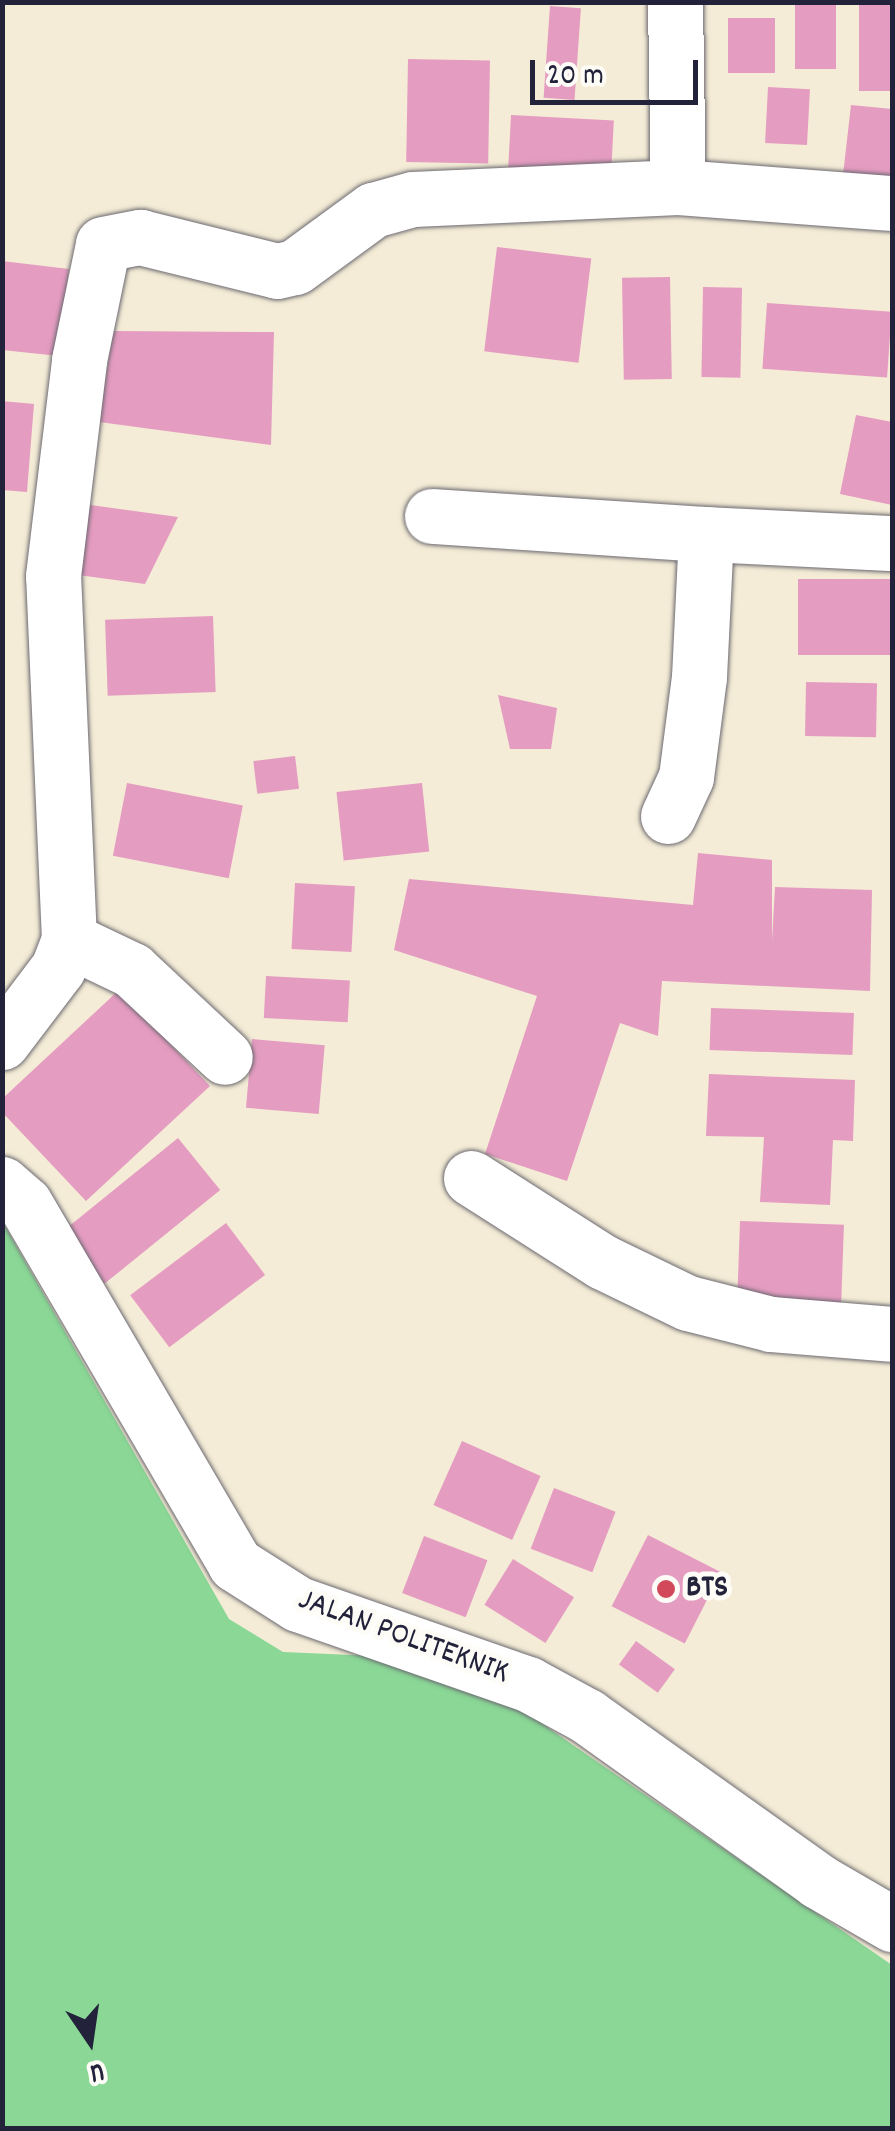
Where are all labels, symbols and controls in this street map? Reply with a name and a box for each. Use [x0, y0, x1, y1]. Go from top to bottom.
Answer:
scale bar [535, 40, 702, 102]
text: 20 m [547, 56, 604, 99]
place label: BTS [686, 1570, 728, 1608]
marker: BTS [655, 1578, 677, 1600]
street label: JALAN POLITEKNIK [292, 1582, 514, 1694]
north arrow [40, 1991, 140, 2091]
text: U [86, 2049, 108, 2091]

